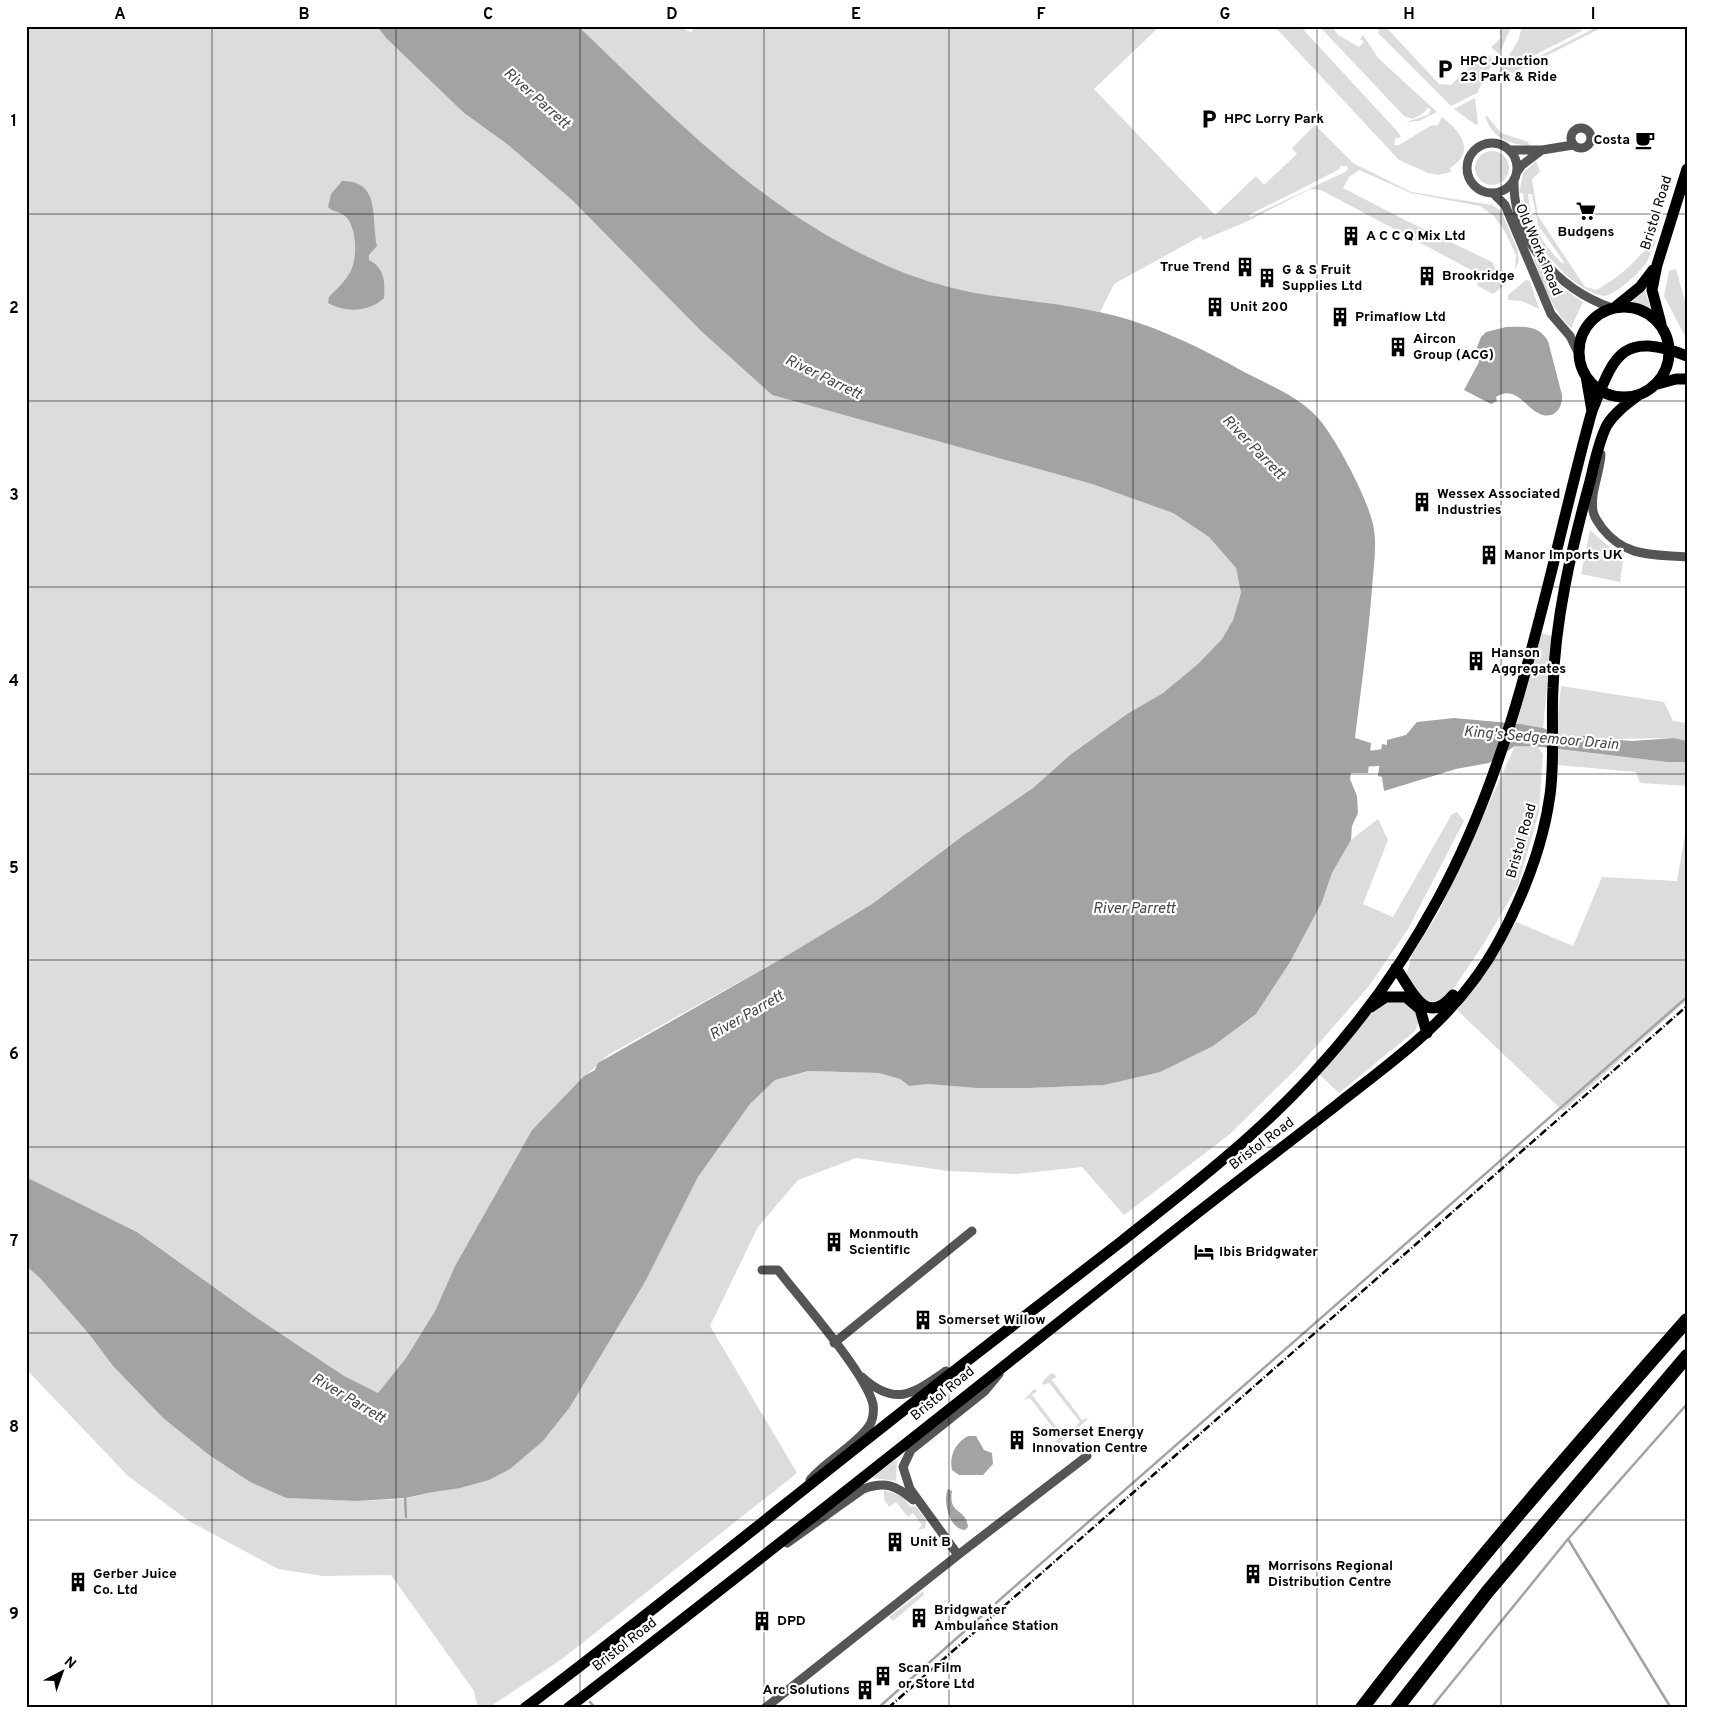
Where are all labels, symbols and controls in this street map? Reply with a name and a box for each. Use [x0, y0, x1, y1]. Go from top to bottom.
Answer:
text: A [114, 5, 126, 25]
text: B [298, 5, 310, 25]
text: C [483, 5, 493, 25]
text: D [666, 5, 678, 25]
text: E [851, 5, 861, 25]
text: F [1036, 5, 1046, 25]
text: G [1220, 5, 1230, 25]
text: H [1403, 5, 1415, 25]
text: I [1591, 5, 1595, 25]
place label: HPC Junction 23 Park & Ride [1460, 53, 1557, 86]
parking icon: HPC Junction 23 Park & Ride [1434, 58, 1456, 80]
water label: River Parrett [499, 64, 574, 134]
parking icon: HPC Lorry Park [1198, 108, 1220, 130]
place label: HPC Lorry Park [1224, 111, 1324, 128]
text: 1 [11, 112, 17, 132]
cafe icon: Costa [1634, 129, 1656, 151]
place label: Costa [1593, 132, 1630, 149]
street label: Bristol Road [1638, 174, 1676, 252]
supermarket icon: Budgens [1575, 200, 1597, 222]
street label: Old Works Road [1511, 201, 1565, 299]
place label: Budgens [1558, 224, 1615, 241]
building icon: A C C Q Mix Ltd [1340, 225, 1362, 247]
place label: A C C Q Mix Ltd [1366, 228, 1466, 245]
building icon: True Trend [1234, 256, 1256, 278]
place label: True Trend [1160, 259, 1230, 276]
place label: G & S Fruit Supplies Ltd [1282, 262, 1362, 295]
building icon: Brookridge [1416, 265, 1438, 287]
building icon: G & S Fruit Supplies Ltd [1256, 267, 1278, 289]
place label: Brookridge [1442, 268, 1515, 285]
building icon: Unit 200 [1204, 296, 1226, 318]
text: 2 [9, 299, 19, 319]
place label: Unit 200 [1230, 299, 1288, 316]
building icon: Primaflow Ltd [1329, 306, 1351, 328]
place label: Primaflow Ltd [1355, 309, 1446, 326]
place label: Aircon Group (ACG) [1413, 331, 1494, 364]
building icon: Aircon Group (ACG) [1387, 336, 1409, 358]
water label: River Parrett [782, 351, 865, 405]
water label: River Parrett [1217, 412, 1289, 485]
text: 3 [9, 486, 19, 506]
place label: Wessex Associated Industries [1437, 486, 1560, 519]
building icon: Wessex Associated Industries [1411, 491, 1433, 513]
building icon: Manor Imports UK [1478, 544, 1500, 566]
place label: Manor Imports UK [1504, 547, 1623, 564]
place label: Hanson Aggregates [1491, 645, 1566, 678]
building icon: Hanson Aggregates [1465, 650, 1487, 672]
text: 4 [9, 672, 19, 692]
water label: King's Sedgemoor Drain [1463, 723, 1619, 755]
street label: Bristol Road [1503, 802, 1541, 880]
text: 5 [9, 859, 19, 879]
water label: River Parrett [1093, 900, 1176, 919]
water label: River Parrett [706, 987, 788, 1045]
text: 6 [9, 1045, 19, 1065]
street label: Bristol Road [1226, 1114, 1298, 1174]
place label: Monmouth Scientific [849, 1226, 919, 1259]
building icon: Monmouth Scientific [823, 1231, 845, 1253]
text: 7 [10, 1232, 18, 1252]
hotel icon: Ibis Bridgwater [1193, 1241, 1215, 1263]
place label: Ibis Bridgwater [1219, 1244, 1318, 1261]
building icon: Somerset Willow [912, 1309, 934, 1331]
place label: Somerset Willow [938, 1312, 1046, 1329]
street label: Bristol Road [908, 1363, 978, 1425]
water label: River Parrett [308, 1370, 389, 1429]
text: 8 [9, 1418, 19, 1438]
place label: Somerset Energy Innovation Centre [1032, 1424, 1148, 1457]
building icon: Somerset Energy Innovation Centre [1006, 1429, 1028, 1451]
building icon: Unit B [884, 1531, 906, 1553]
place label: Unit B [910, 1534, 951, 1551]
place label: Morrisons Regional Distribution Centre [1268, 1558, 1393, 1591]
building icon: Morrisons Regional Distribution Centre [1242, 1563, 1264, 1585]
place label: Gerber Juice Co. Ltd [93, 1566, 177, 1599]
building icon: Gerber Juice Co. Ltd [67, 1571, 89, 1593]
place label: Bridgwater Ambulance Station [934, 1602, 1059, 1635]
text: 9 [9, 1605, 19, 1625]
building icon: Bridgwater Ambulance Station [908, 1607, 930, 1629]
building icon: DPD [751, 1610, 773, 1632]
place label: DPD [777, 1613, 806, 1630]
street label: Bristol Road [589, 1615, 661, 1675]
north arrow [38, 1646, 88, 1696]
text: N [60, 1654, 79, 1673]
place label: Scan Film or Store Ltd [898, 1660, 975, 1693]
building icon: Scan Film or Store Ltd [872, 1665, 894, 1687]
building icon: Arc Solutions [854, 1679, 876, 1701]
place label: Arc Solutions [763, 1682, 850, 1699]

